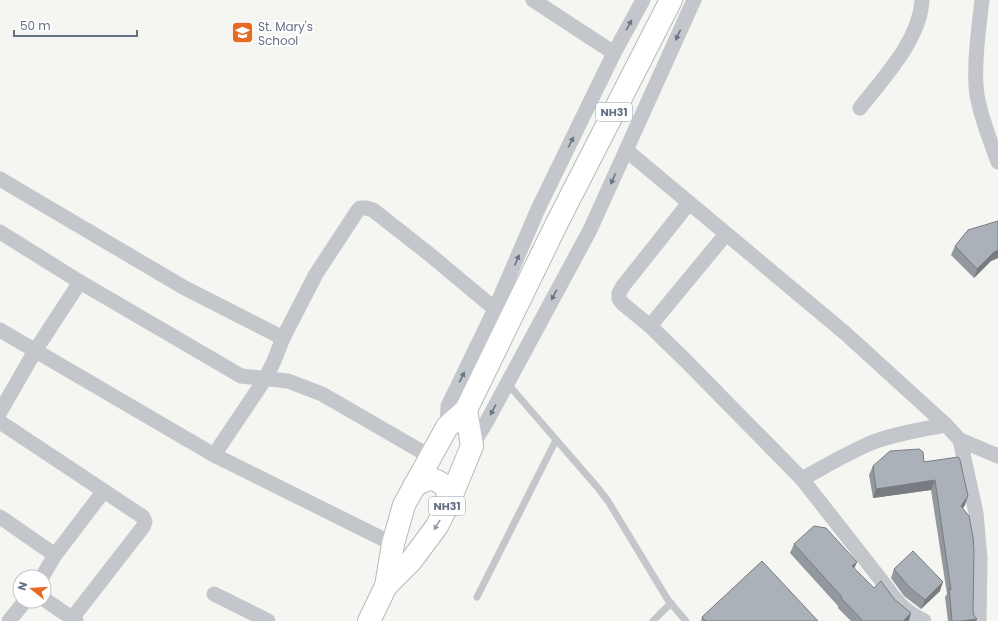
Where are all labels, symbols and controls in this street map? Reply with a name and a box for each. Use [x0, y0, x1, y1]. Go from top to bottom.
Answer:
scale bar [14, 12, 137, 38]
text: 50 m [20, 17, 51, 34]
place label: St. Mary's School [258, 18, 313, 49]
one-way arrow [626, 19, 633, 31]
school or university icon: St. Mary's School [230, 20, 256, 46]
one-way arrow [675, 30, 681, 41]
road number: NH31 [596, 103, 632, 121]
one-way arrow [568, 136, 574, 147]
one-way arrow [610, 174, 616, 185]
one-way arrow [514, 253, 520, 265]
one-way arrow [551, 290, 558, 301]
one-way arrow [459, 372, 465, 383]
one-way arrow [489, 404, 496, 416]
road number: NH31 [429, 497, 465, 515]
one-way arrow [433, 519, 440, 531]
north arrow [12, 569, 52, 609]
text: N [14, 580, 31, 592]

